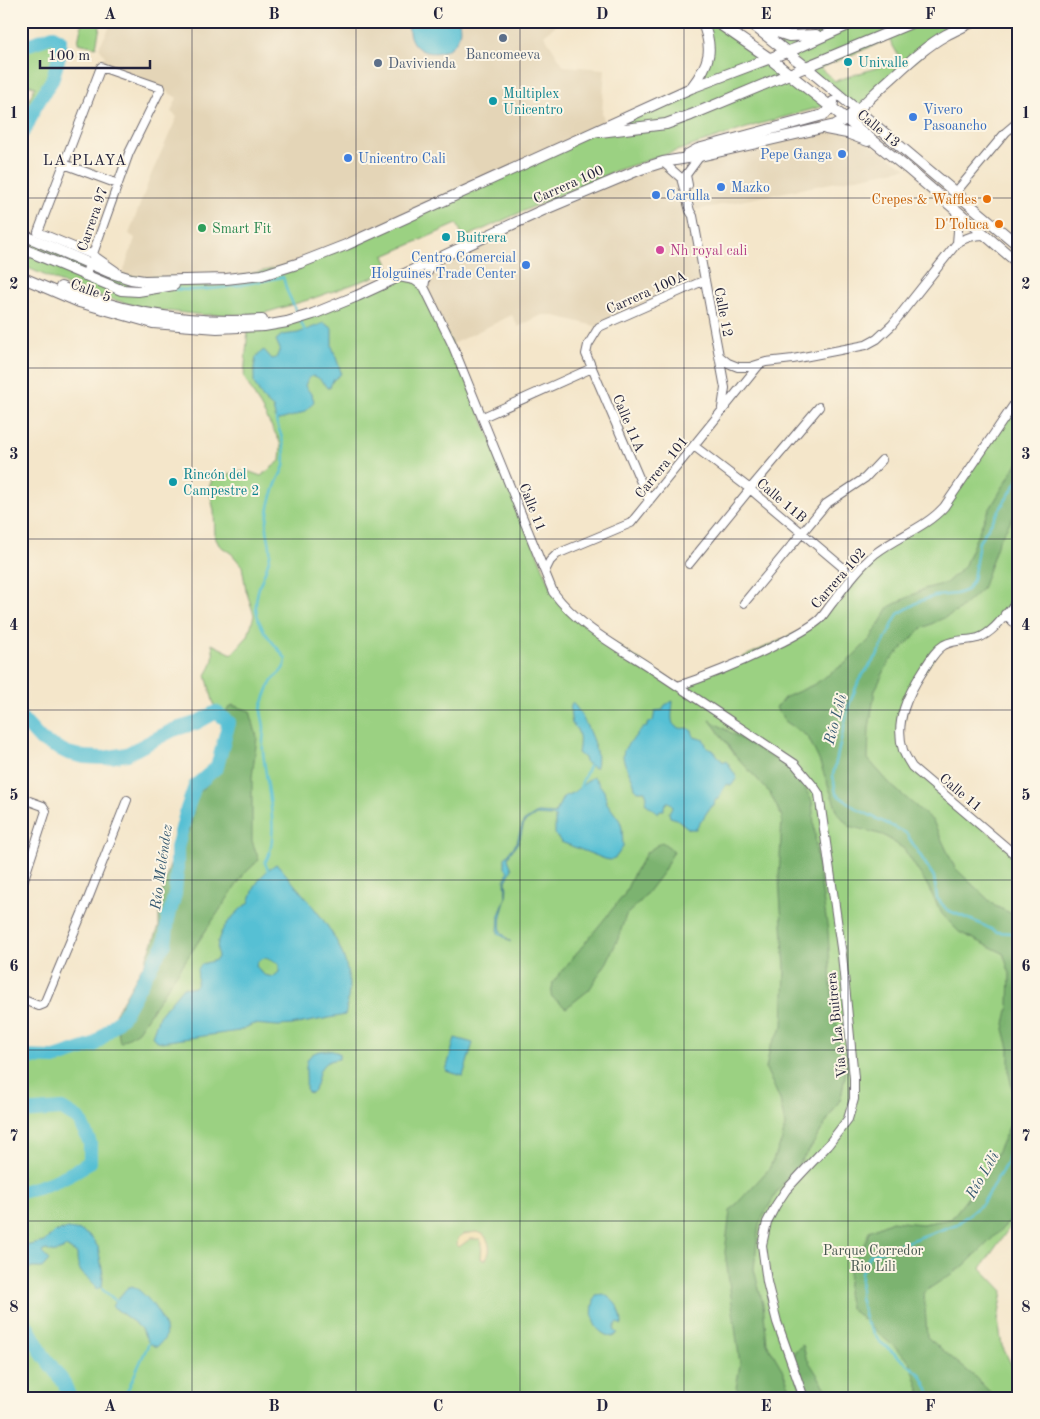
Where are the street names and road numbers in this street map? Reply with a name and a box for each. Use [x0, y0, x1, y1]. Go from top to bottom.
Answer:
street label: Calle 13 [854, 107, 902, 150]
street label: Carrera 100 [531, 163, 606, 207]
street label: Carrera 97 [75, 185, 110, 253]
street label: Carrera 100A [604, 269, 689, 317]
street label: Calle 5 [68, 277, 113, 305]
street label: Calle 12 [711, 286, 735, 338]
street label: Calle 11A [610, 393, 647, 455]
street label: Carrera 101 [633, 434, 691, 501]
street label: Calle 11B [754, 476, 809, 525]
street label: Calle 11 [516, 481, 548, 533]
street label: Carrera 102 [809, 546, 869, 612]
street label: Calle 11 [937, 771, 984, 814]
street label: Vía a La Buitrera [824, 971, 850, 1079]

